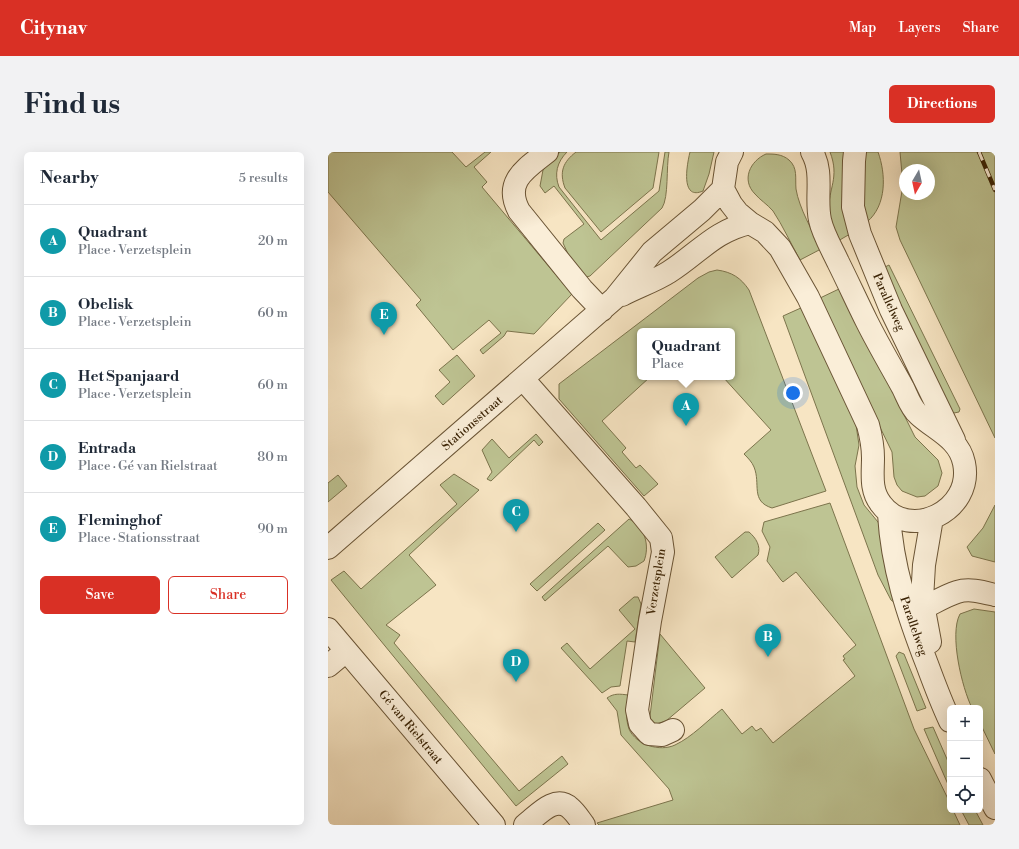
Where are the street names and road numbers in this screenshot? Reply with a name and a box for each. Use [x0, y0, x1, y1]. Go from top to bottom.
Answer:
street label: Parallelweg [869, 271, 908, 334]
street label: Stationsstraat [439, 392, 506, 454]
street label: Verzetsplein [644, 547, 669, 618]
street label: Parallelweg [896, 594, 931, 659]
street label: Gé van Rielstraat [375, 687, 446, 768]

